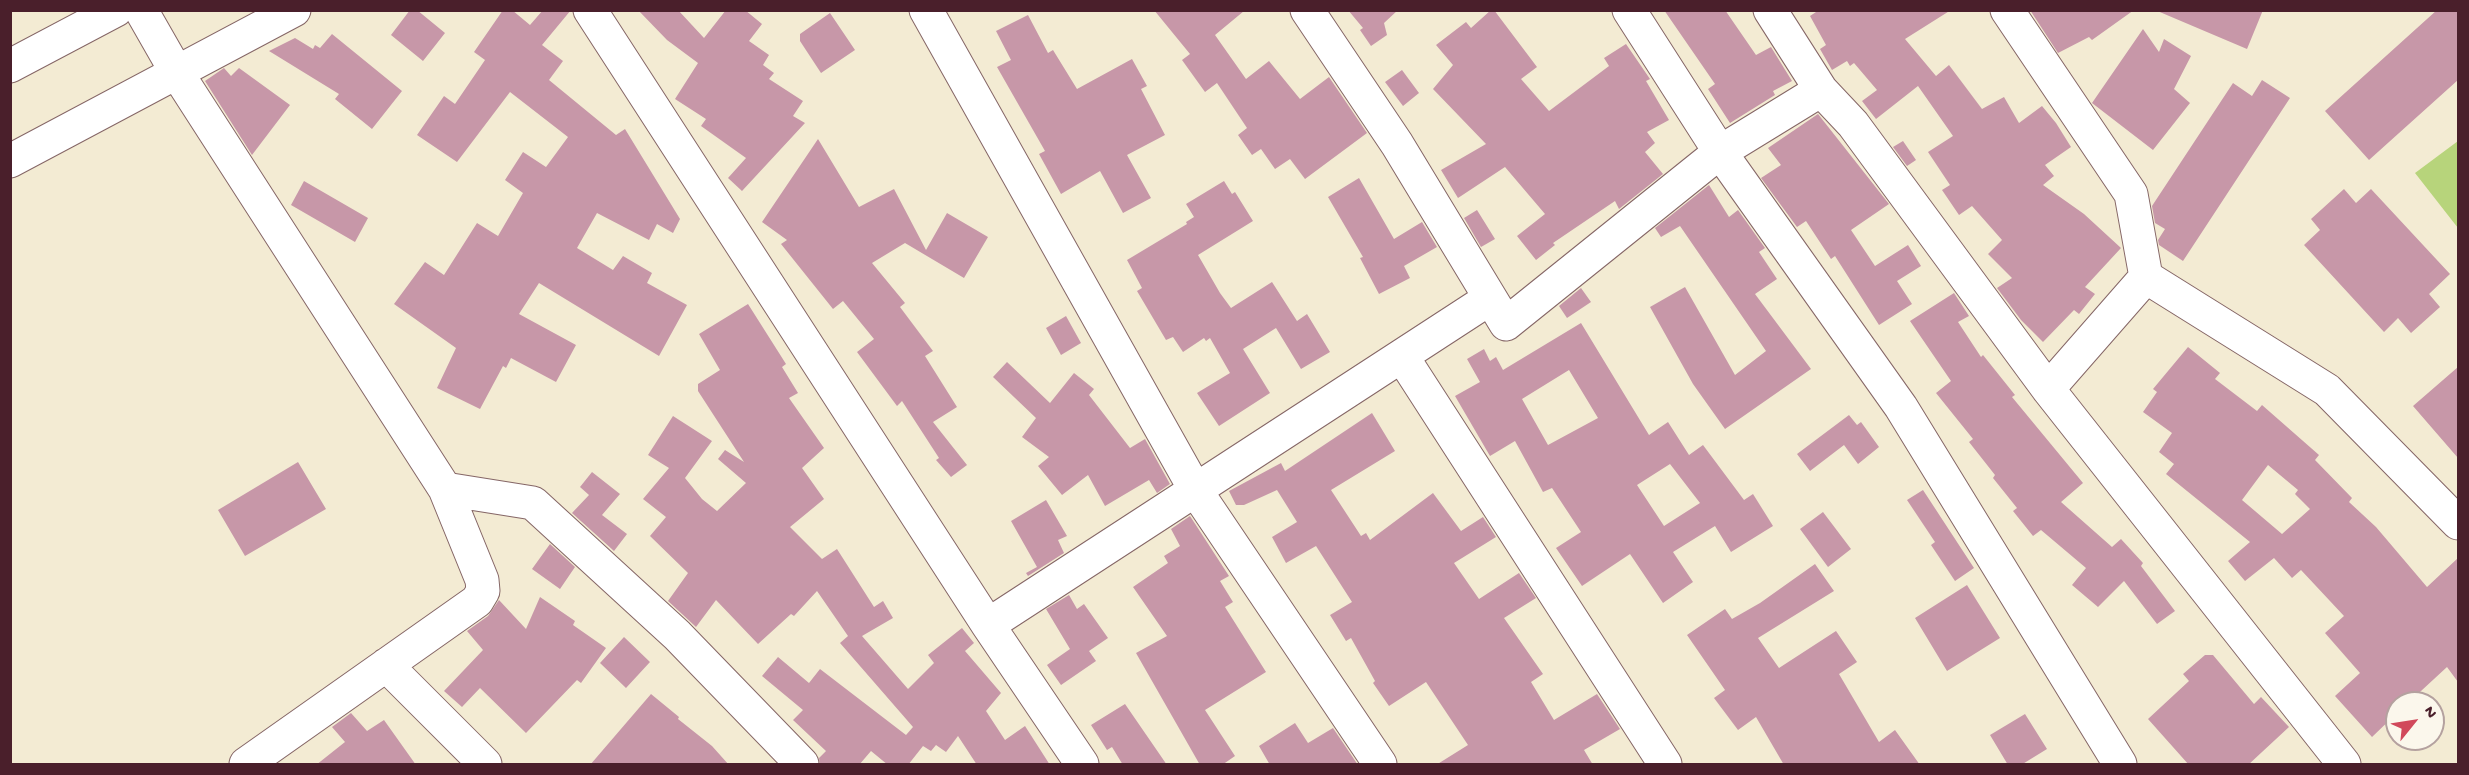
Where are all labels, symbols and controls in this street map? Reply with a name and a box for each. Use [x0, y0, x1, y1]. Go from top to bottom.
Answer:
north arrow [2385, 691, 2445, 751]
text: N [2418, 703, 2440, 722]

